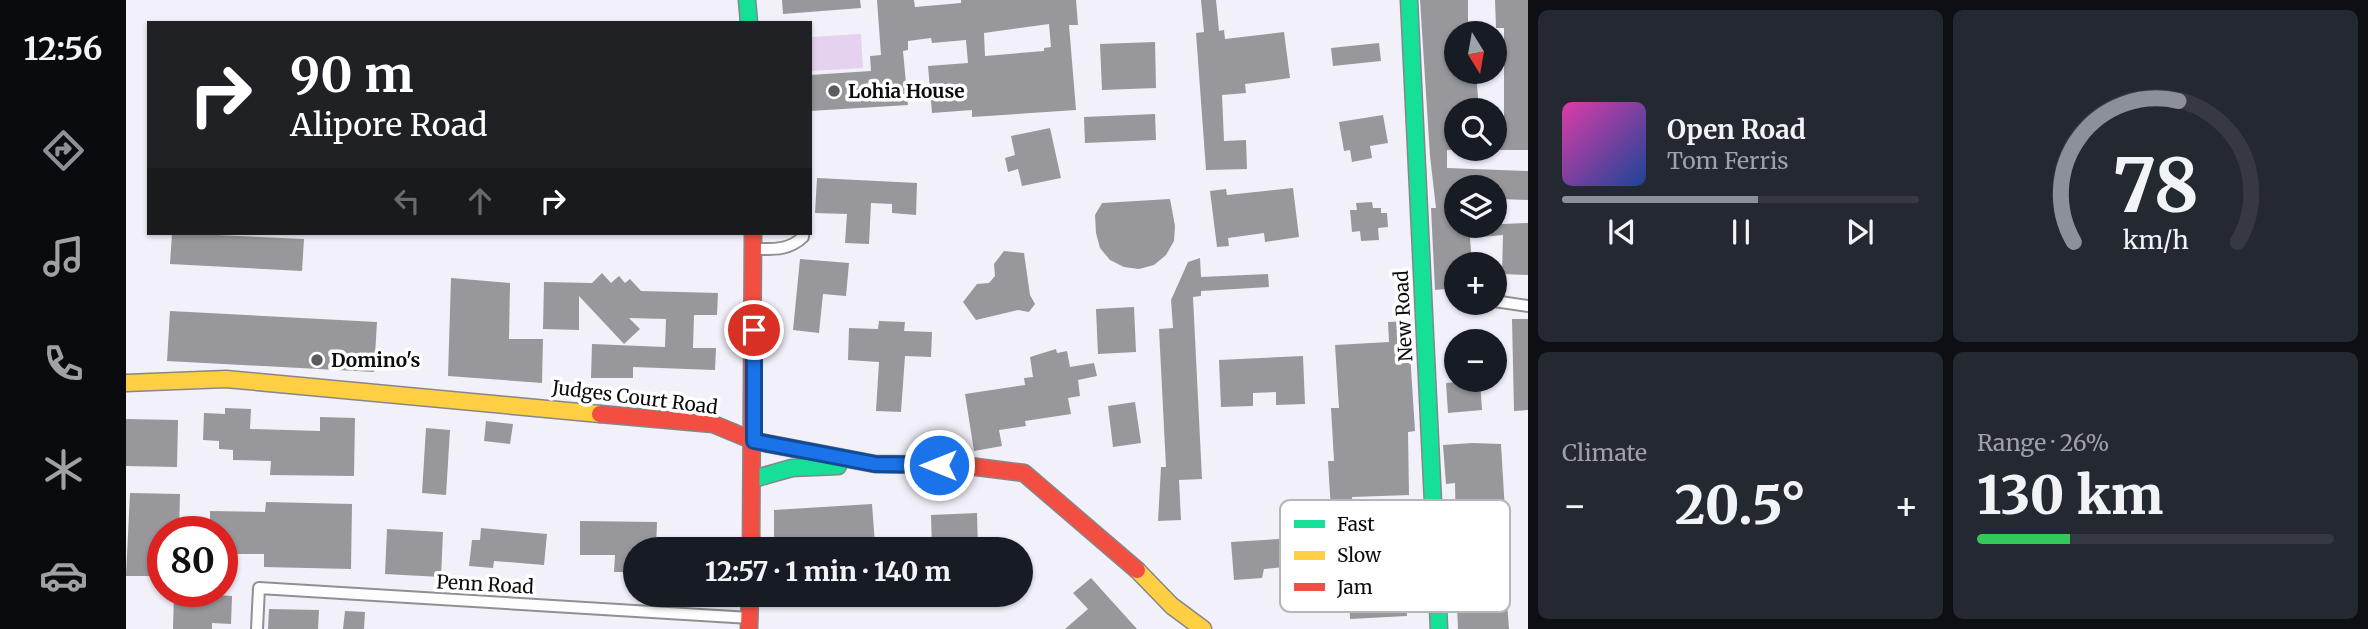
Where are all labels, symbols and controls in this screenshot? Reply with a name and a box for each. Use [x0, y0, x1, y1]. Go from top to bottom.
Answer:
north arrow [1444, 21, 1507, 84]
map controls [1444, 21, 1507, 392]
text: 12:56 [24, 29, 102, 69]
text: 90 m [290, 44, 414, 105]
icon: right [175, 49, 266, 140]
place label: Lohia House [848, 79, 965, 103]
marker: Lohia House [826, 83, 842, 99]
button: search [1444, 98, 1507, 161]
text: Alipore Road [290, 105, 487, 145]
text: Open Road [1667, 113, 1806, 146]
icon: directions [39, 126, 88, 175]
text: 78 [2112, 141, 2199, 233]
text: Tom Ferris [1667, 146, 1789, 175]
button: layers [1444, 175, 1507, 238]
icon: left [388, 182, 426, 220]
icon: ahead [461, 182, 499, 220]
icon: right [534, 182, 572, 220]
icon: previous [1603, 213, 1641, 251]
icon: pause [1722, 213, 1760, 251]
icon: next [1841, 213, 1879, 251]
text: km/h [2122, 224, 2189, 256]
icon: music [39, 232, 88, 281]
button: + [1444, 252, 1507, 315]
street label: New Road [1389, 270, 1417, 362]
pin [724, 300, 784, 360]
icon: arrive [735, 311, 773, 349]
button: − [1444, 329, 1507, 392]
icon: phone [39, 339, 88, 388]
place label: Domino's [331, 348, 421, 372]
marker: Domino's [309, 352, 325, 368]
street label: Judges Court Road [550, 375, 719, 419]
position arrow [902, 428, 976, 502]
text: Range · 26% [1977, 428, 2109, 457]
text: Climate [1562, 438, 1647, 467]
icon: climate [39, 445, 88, 494]
text: 130 km [1977, 463, 2163, 528]
text: 20.5° [1675, 473, 1806, 538]
text: − [1562, 482, 1587, 529]
text: + [1894, 482, 1919, 529]
legend [1280, 500, 1510, 612]
text: Fast [1337, 512, 1375, 536]
speed limit sign: 80 [147, 516, 238, 607]
text: Slow [1337, 543, 1382, 567]
icon: car [39, 551, 88, 600]
text: 12:57 · 1 min · 140 m [705, 555, 951, 588]
street label: Penn Road [436, 569, 534, 599]
text: Jam [1336, 575, 1373, 599]

